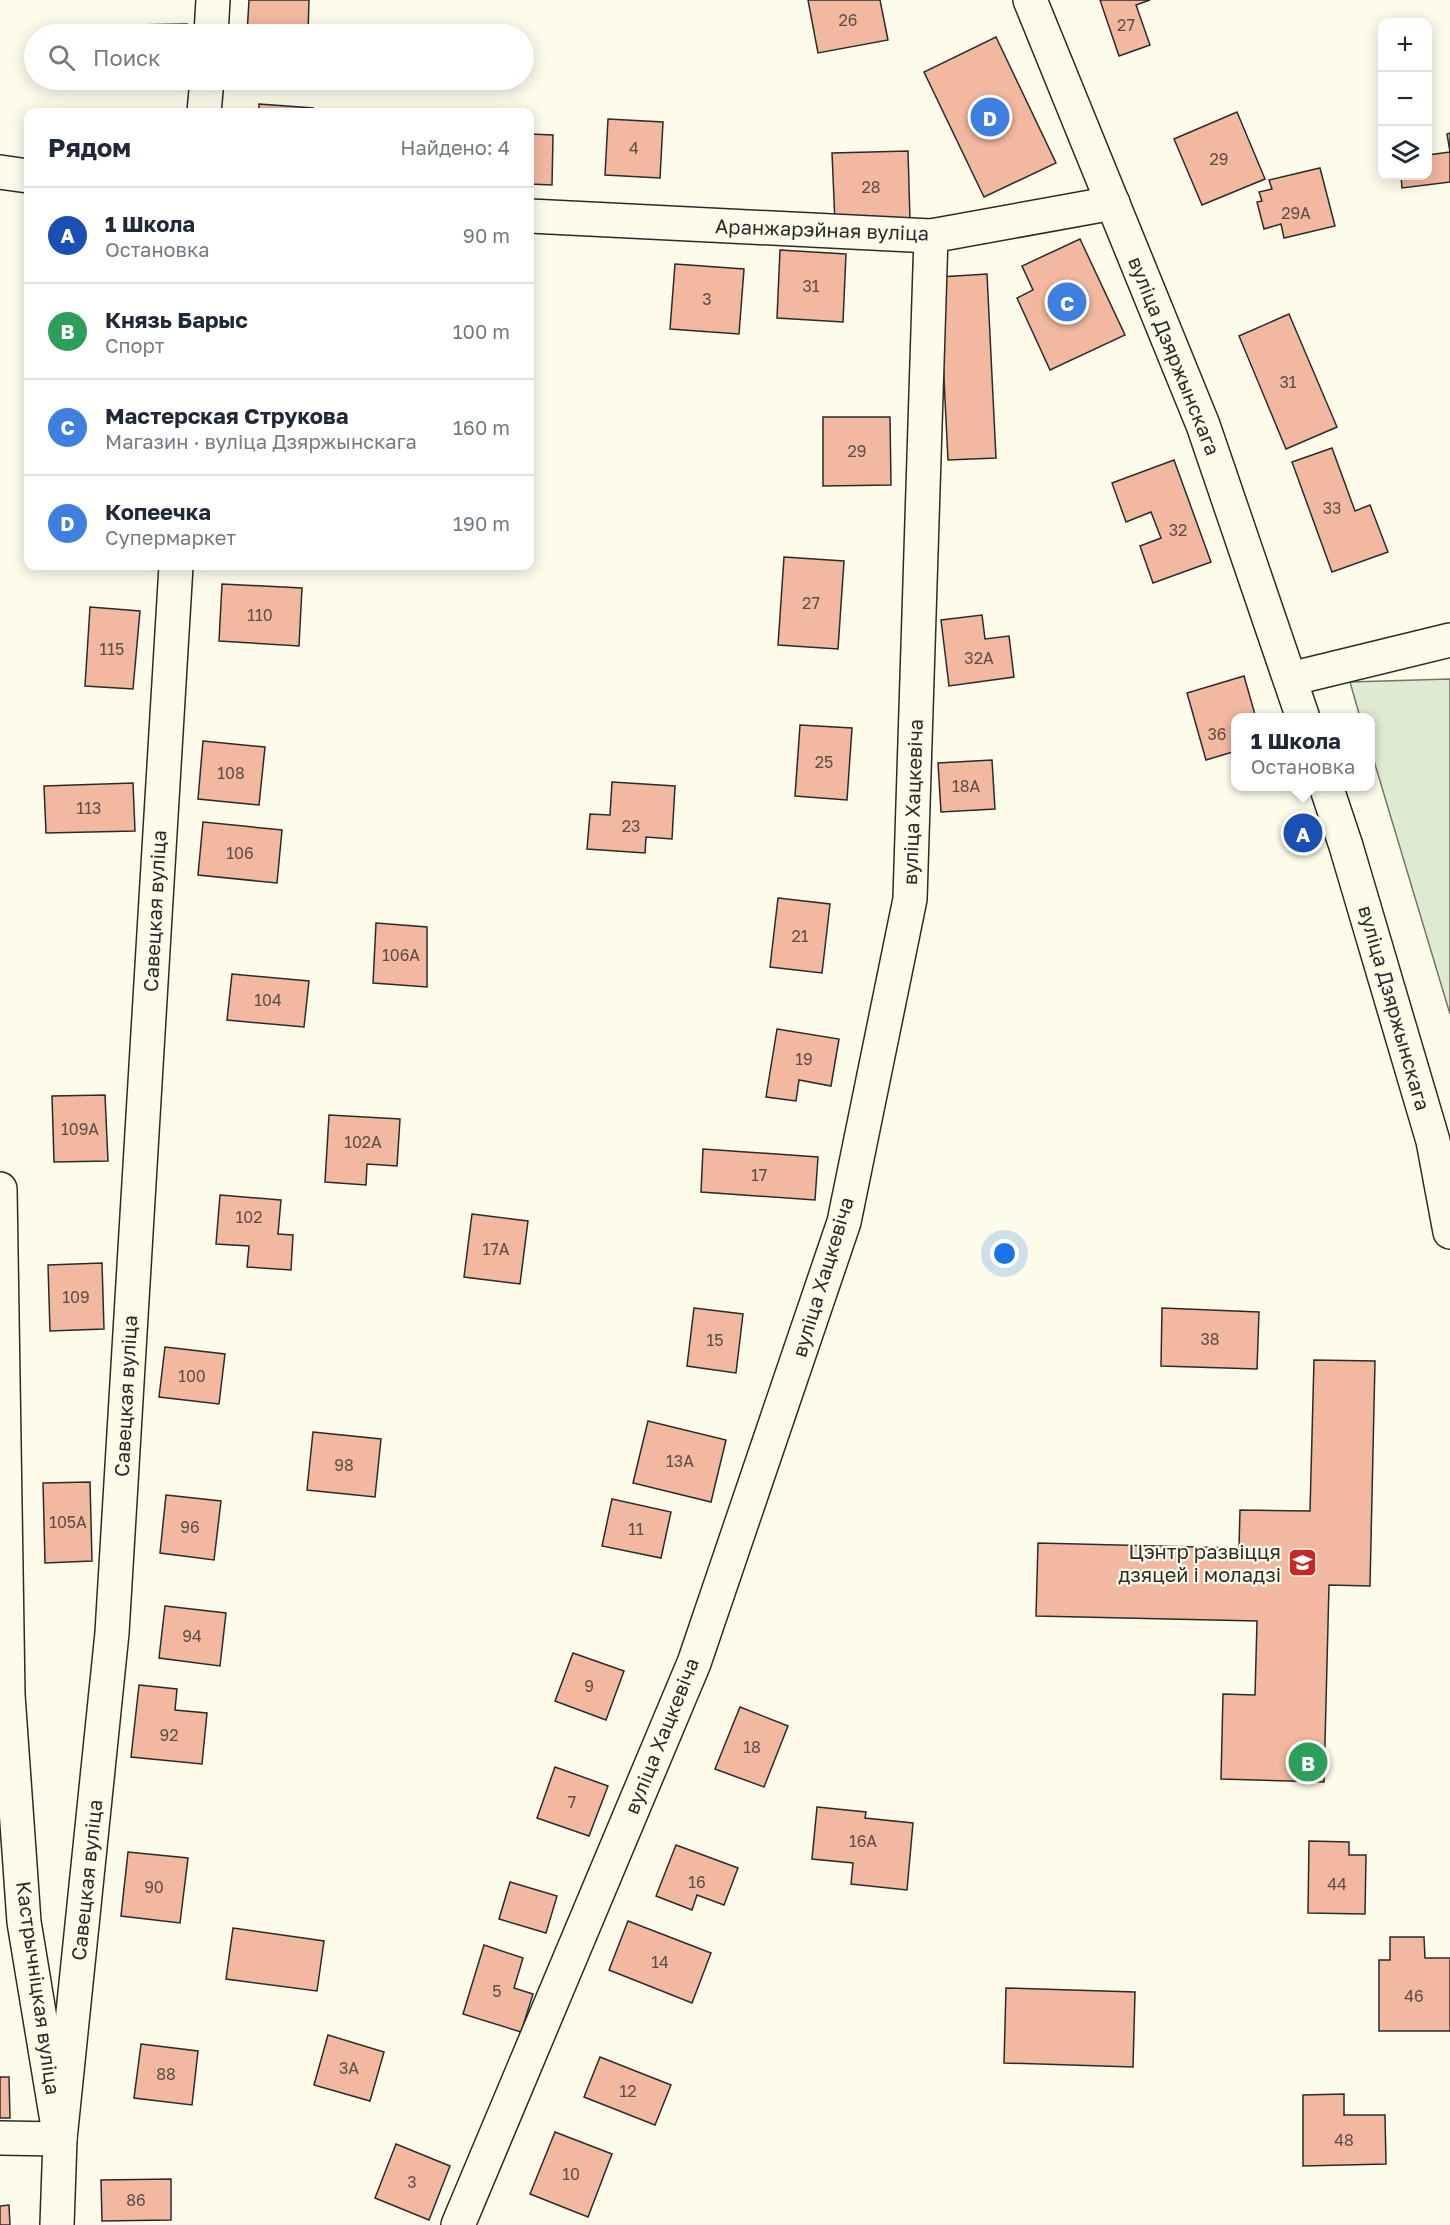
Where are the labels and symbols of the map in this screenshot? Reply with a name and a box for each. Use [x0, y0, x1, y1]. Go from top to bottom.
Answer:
house number: 26 [839, 10, 857, 30]
house number: 27 [1117, 15, 1135, 35]
pin: D [970, 94, 1010, 140]
house number: 4 [629, 138, 639, 158]
house number: 29 [1210, 149, 1228, 169]
house number: 28 [861, 177, 881, 197]
house number: 29А [1281, 203, 1311, 223]
street label: Аранжарэйная вуліца [715, 213, 930, 245]
street label: вуліца Дзяржынскага [1124, 253, 1226, 459]
house number: 31 [802, 276, 820, 296]
pin: C [1048, 280, 1086, 324]
house number: 3 [702, 289, 712, 309]
house number: 31 [1279, 372, 1297, 392]
house number: 29 [848, 441, 866, 461]
house number: 33 [1323, 498, 1341, 518]
house number: 32 [1169, 520, 1187, 540]
house number: 27 [802, 593, 820, 613]
house number: 110 [247, 605, 273, 625]
house number: 115 [100, 639, 124, 659]
house number: 32А [964, 648, 994, 668]
street label: вуліца Хацкевіча [897, 719, 927, 885]
house number: 36 [1207, 724, 1227, 744]
house number: 25 [815, 752, 833, 772]
house number: 108 [217, 763, 245, 783]
house number: 18А [952, 776, 980, 796]
house number: 113 [77, 798, 101, 818]
pin: A [1284, 810, 1322, 856]
house number: 23 [622, 816, 640, 836]
street label: Савецкая вуліца [138, 829, 170, 992]
house number: 106 [226, 843, 254, 863]
street label: вуліца Дзяржынскага [1354, 902, 1436, 1113]
house number: 21 [791, 926, 809, 946]
house number: 106А [382, 945, 420, 965]
house number: 104 [254, 990, 282, 1010]
house number: 19 [795, 1049, 813, 1069]
house number: 109А [61, 1119, 99, 1139]
house number: 102А [344, 1132, 382, 1152]
house number: 17 [751, 1165, 767, 1185]
street label: вуліца Хацкевіча [786, 1194, 858, 1360]
house number: 102 [236, 1207, 262, 1227]
house number: 17А [483, 1239, 510, 1259]
your location [990, 1239, 1019, 1268]
house number: 109 [62, 1287, 90, 1307]
street label: Савецкая вуліца [109, 1314, 141, 1477]
house number: 38 [1200, 1329, 1220, 1349]
house number: 15 [706, 1330, 724, 1350]
house number: 100 [178, 1366, 206, 1386]
house number: 13А [666, 1451, 694, 1471]
house number: 98 [334, 1455, 354, 1475]
house number: 105А [49, 1512, 87, 1532]
house number: 96 [180, 1517, 200, 1537]
house number: 11 [628, 1519, 644, 1539]
place label: Цэнтр развіцця дзяцей і моладзі [1118, 1539, 1281, 1586]
school or university icon: Цэнтр развіцця дзяцей і моладзі [1286, 1547, 1318, 1579]
house number: 94 [182, 1626, 202, 1646]
street label: вуліца Хацкевіча [619, 1654, 703, 1817]
house number: 9 [584, 1676, 594, 1696]
house number: 92 [160, 1725, 178, 1745]
house number: 18 [743, 1737, 761, 1757]
pin: B [1288, 1740, 1328, 1784]
house number: 7 [568, 1792, 576, 1812]
street label: Савецкая вуліца [66, 1798, 106, 1962]
house number: 16А [849, 1831, 877, 1851]
house number: 16 [688, 1872, 706, 1892]
house number: 44 [1327, 1874, 1347, 1894]
house number: 90 [144, 1877, 164, 1897]
street label: Кастрычніцкая вуліца [12, 1880, 66, 2096]
house number: 14 [651, 1952, 669, 1972]
house number: 5 [492, 1981, 502, 2001]
house number: 46 [1404, 1986, 1424, 2006]
house number: 3А [339, 2058, 359, 2078]
house number: 88 [156, 2064, 176, 2084]
house number: 12 [619, 2081, 637, 2101]
house number: 48 [1334, 2130, 1354, 2150]
house number: 10 [562, 2164, 580, 2184]
house number: 3 [407, 2172, 417, 2192]
house number: 86 [126, 2190, 146, 2210]

